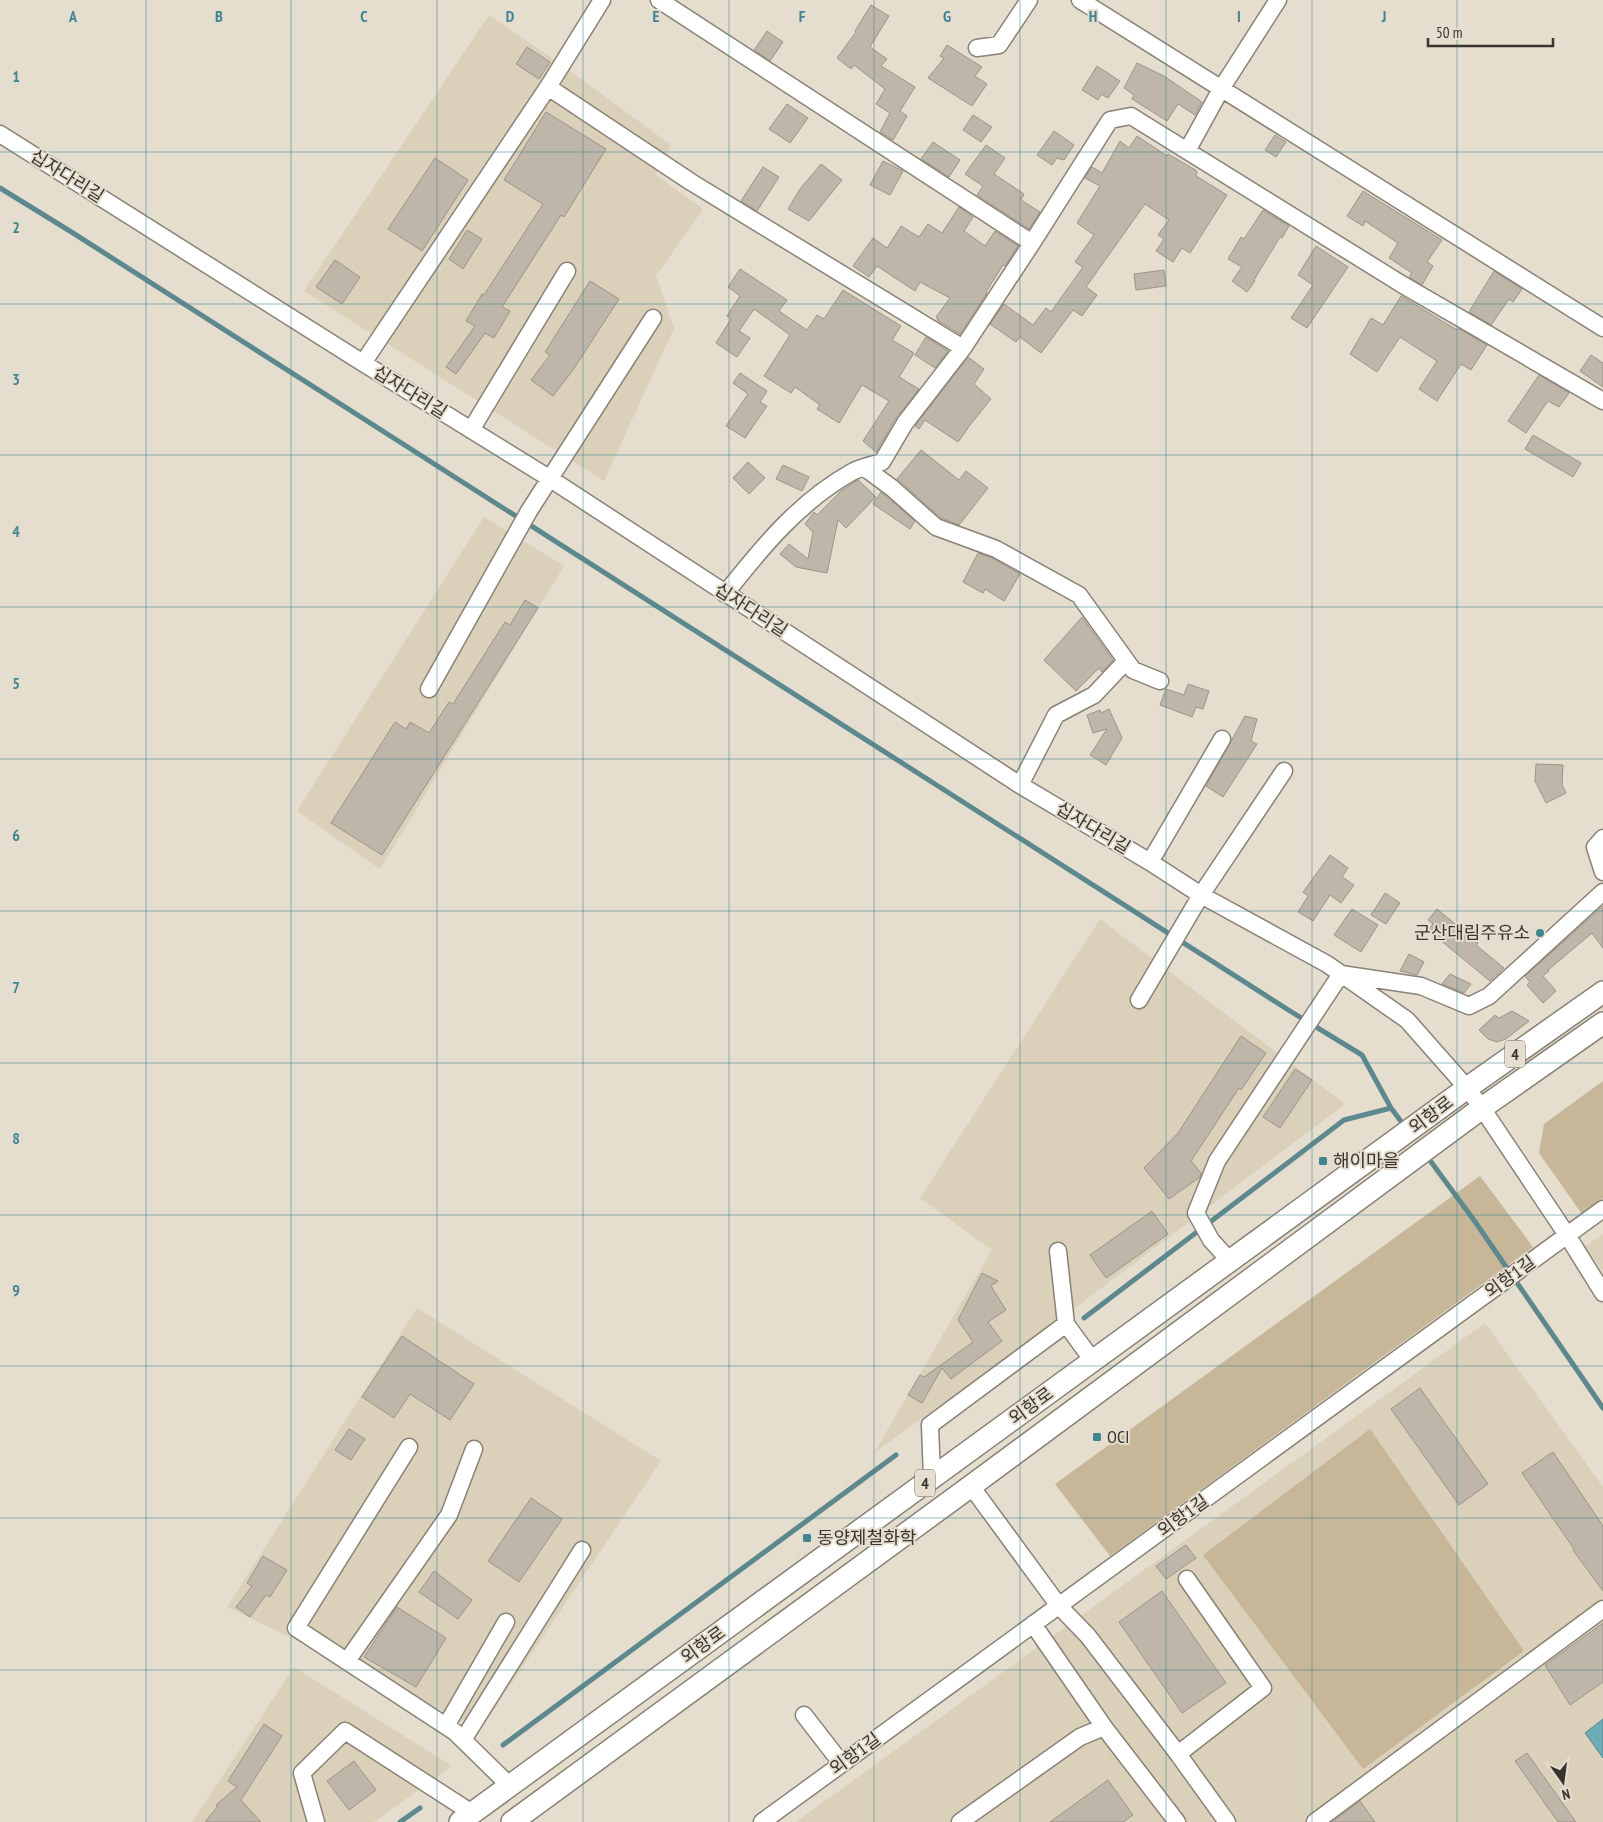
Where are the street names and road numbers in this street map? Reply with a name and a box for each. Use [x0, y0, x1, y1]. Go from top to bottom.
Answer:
street label: 십자다리길 [26, 144, 108, 207]
street label: 십자다리길 [369, 360, 451, 423]
street label: 십자다리길 [710, 577, 792, 642]
street label: 십자다리길 [1052, 796, 1135, 859]
road number: 4 [1505, 1040, 1525, 1068]
street label: 외항로 [1404, 1090, 1457, 1139]
street label: 외항1길 [1480, 1250, 1540, 1303]
street label: 외항로 [1004, 1382, 1058, 1430]
road number: 4 [915, 1470, 935, 1496]
street label: 외항1길 [1153, 1489, 1213, 1542]
street label: 외항로 [676, 1621, 730, 1669]
street label: 외항1길 [825, 1727, 885, 1780]

